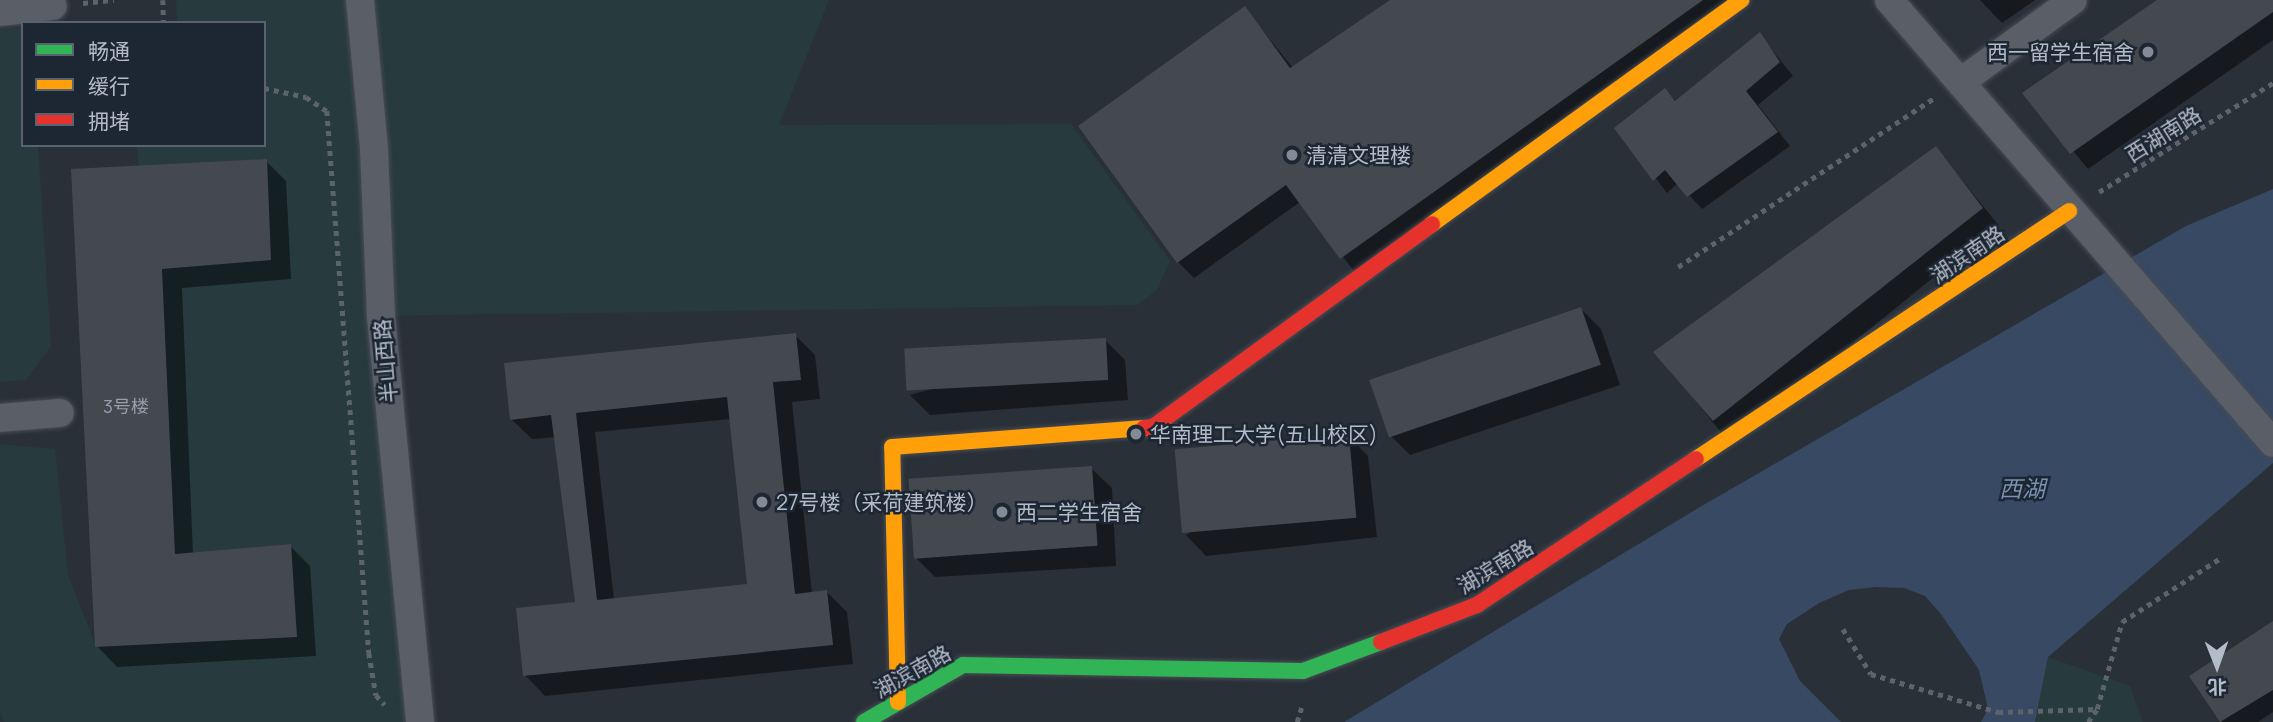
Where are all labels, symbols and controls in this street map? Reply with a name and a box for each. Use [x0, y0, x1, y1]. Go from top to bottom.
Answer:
legend [21, 21, 266, 147]
text: 畅通 [88, 37, 130, 65]
place label: 西一留学生宿舍 [1987, 39, 2134, 65]
marker: 西一留学生宿舍 [2140, 44, 2156, 60]
text: 缓行 [88, 72, 130, 100]
street label: 西湖南路 [2121, 101, 2205, 167]
text: 拥堵 [88, 107, 130, 135]
place label: 清清文理楼 [1306, 142, 1411, 168]
marker: 清清文理楼 [1284, 147, 1300, 163]
street label: 湖滨南路 [1925, 220, 2009, 288]
street label: 半山西路 [369, 318, 401, 404]
house number: 3号楼 [103, 395, 149, 417]
place label: 华南理工大学(五山校区) [1150, 421, 1378, 447]
marker: 华南理工大学(五山校区) [1128, 426, 1144, 442]
water label: 西湖 [1999, 474, 2045, 502]
place label: 27号楼（采荷建筑楼） [776, 489, 988, 515]
marker: 27号楼（采荷建筑楼） [754, 494, 770, 510]
place label: 西二学生宿舍 [1016, 499, 1142, 525]
marker: 西二学生宿舍 [994, 504, 1010, 520]
street label: 湖滨南路 [1453, 534, 1537, 598]
north arrow [2182, 631, 2252, 701]
street label: 湖滨南路 [869, 640, 955, 702]
text: 北 [2208, 674, 2227, 700]

